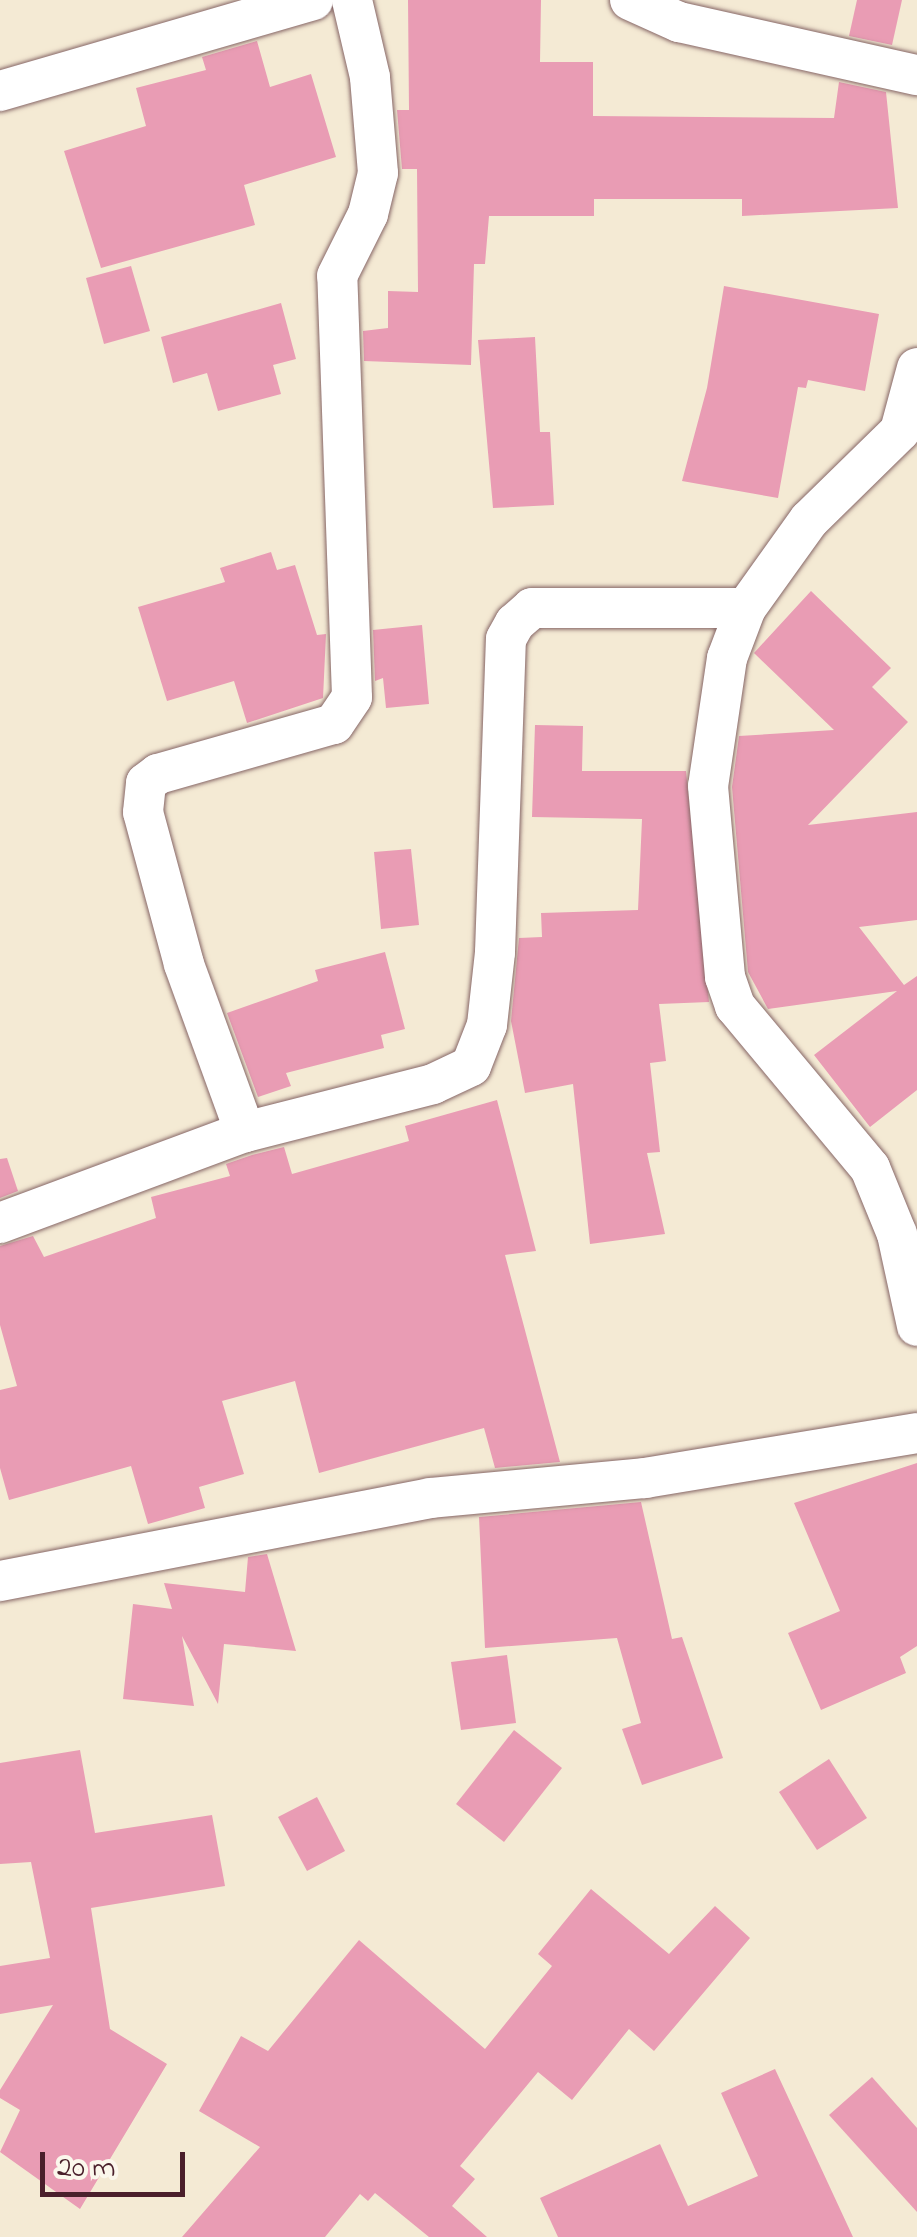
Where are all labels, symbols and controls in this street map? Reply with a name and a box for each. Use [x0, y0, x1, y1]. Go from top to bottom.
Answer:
scale bar [45, 2132, 190, 2194]
text: 20 m [57, 2147, 116, 2191]

